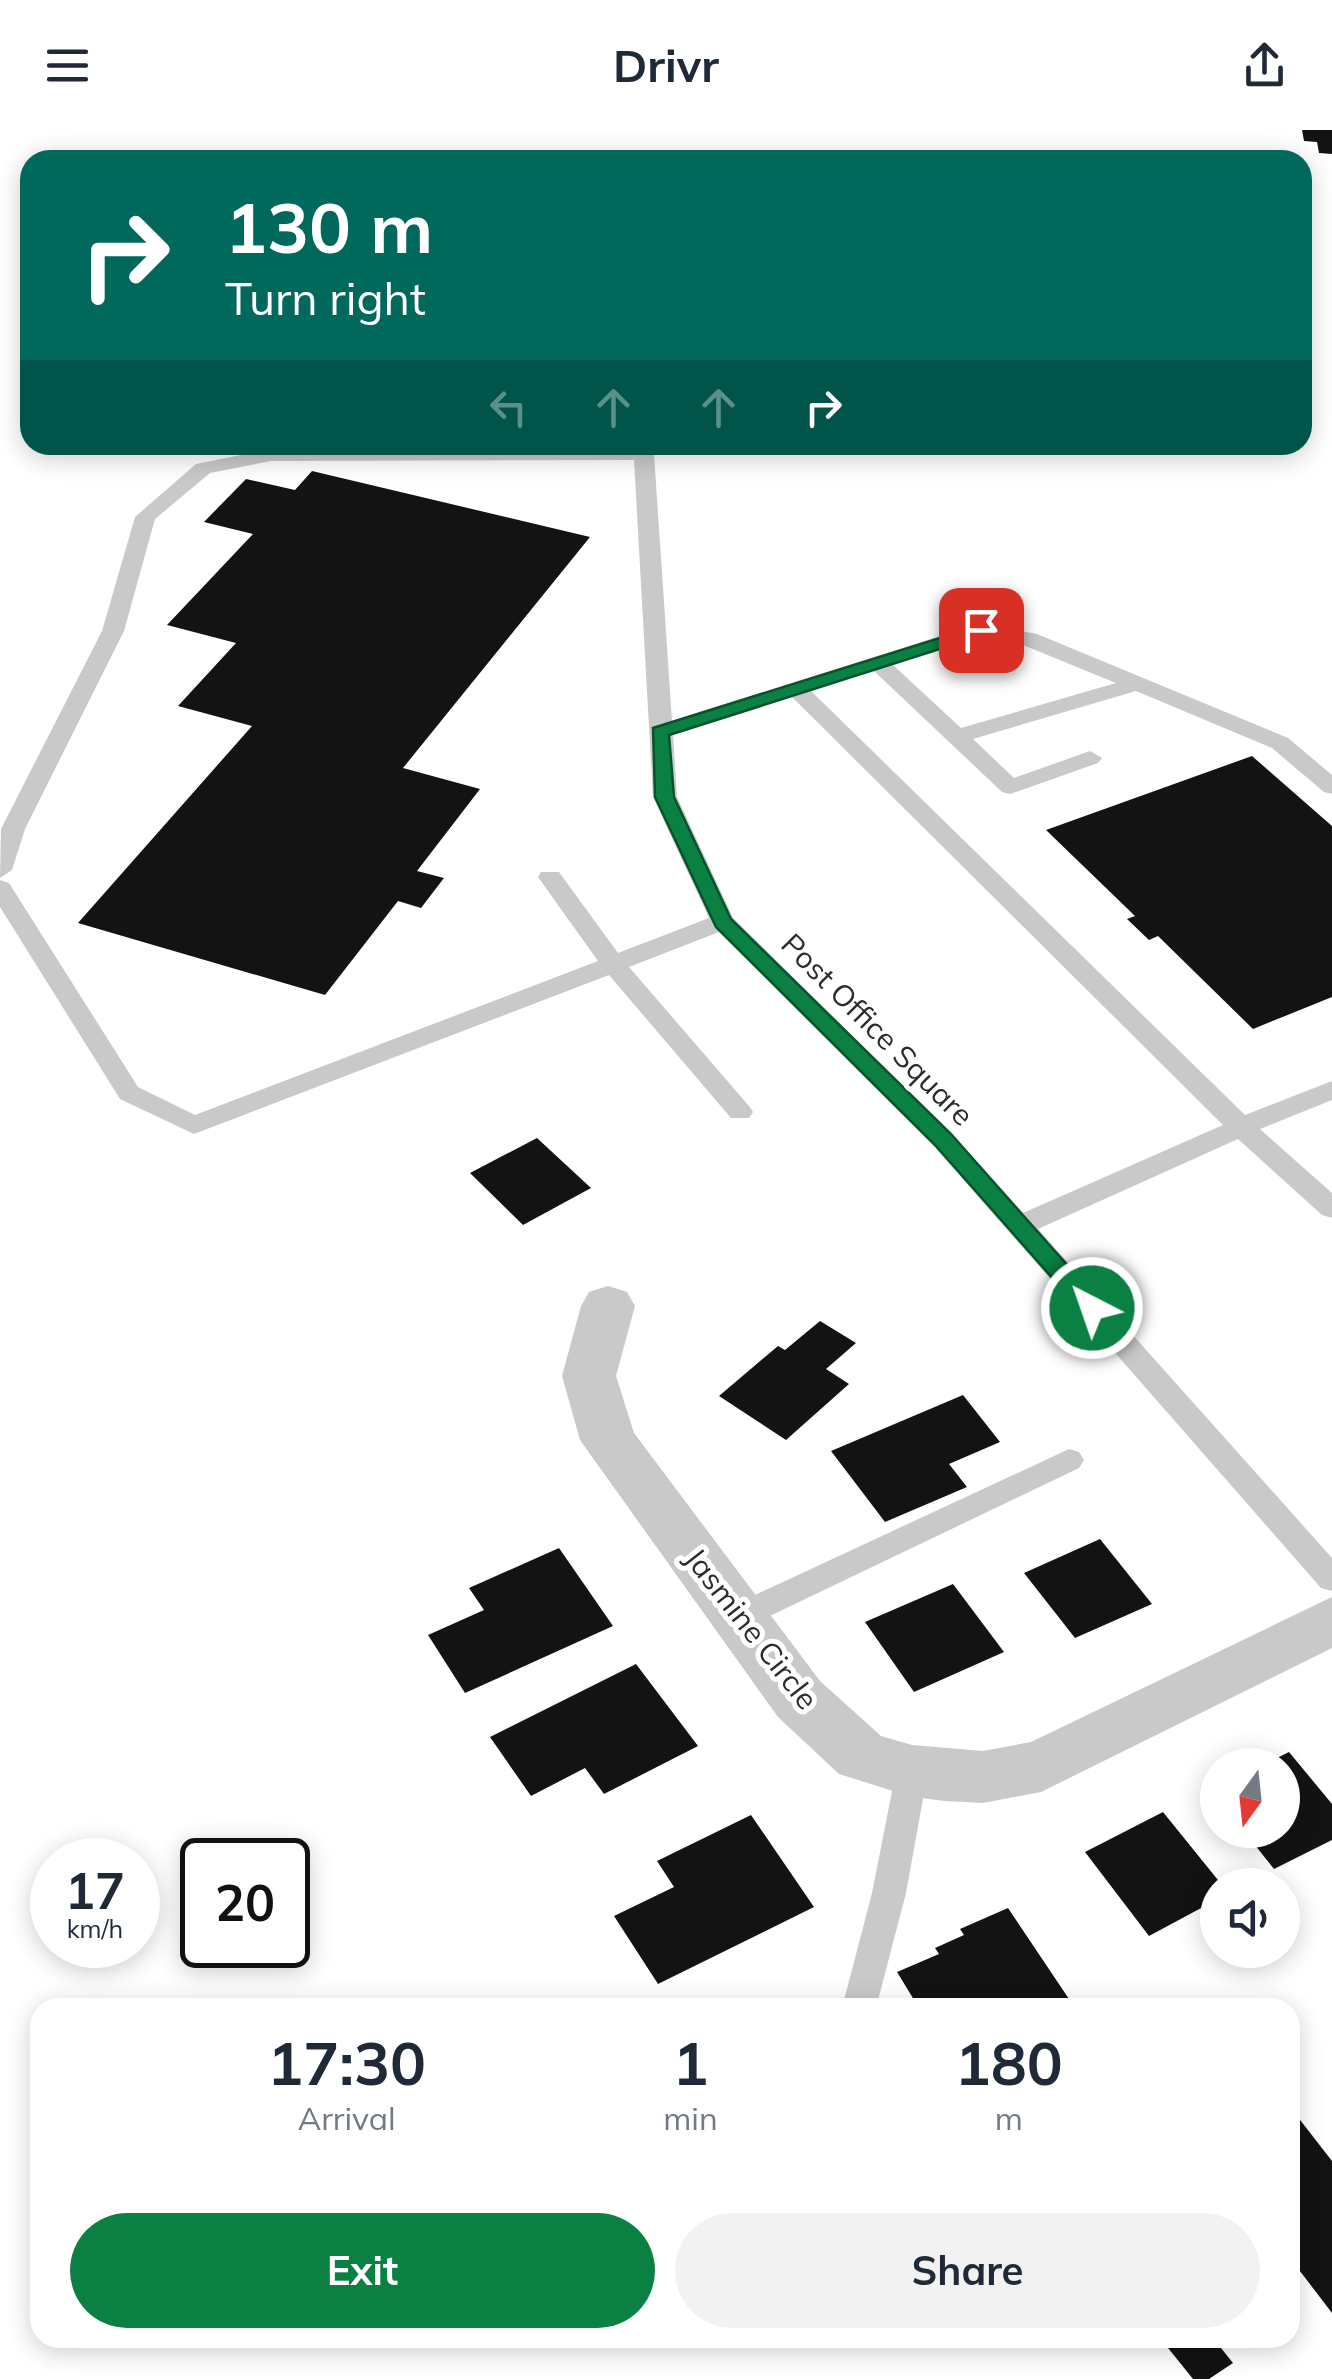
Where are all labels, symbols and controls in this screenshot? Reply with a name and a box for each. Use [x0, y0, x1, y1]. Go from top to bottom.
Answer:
text: Drivr [613, 37, 719, 93]
icon: menu [40, 38, 95, 93]
icon: share [1237, 38, 1292, 93]
text: 130 m [225, 183, 433, 271]
icon: right [60, 190, 190, 320]
text: Turn right [225, 270, 426, 326]
icon: left [481, 380, 536, 435]
icon: ahead [586, 380, 641, 435]
icon: ahead [691, 380, 746, 435]
icon: right [796, 380, 851, 435]
pin [939, 588, 1024, 673]
icon: arrive [954, 603, 1009, 658]
street label: Post Office Square [773, 925, 982, 1134]
position arrow [1040, 1256, 1144, 1360]
street label: Jasmine Circle [677, 1540, 827, 1717]
north arrow [1200, 1748, 1300, 1848]
map controls [1200, 1748, 1300, 1968]
speed limit sign: 20 [180, 1838, 310, 1968]
text: 17 [65, 1859, 125, 1922]
button: sound [1200, 1868, 1300, 1968]
text: km/h [67, 1913, 123, 1944]
text: 17:30 [267, 2025, 426, 2100]
text: 1 [672, 2025, 708, 2100]
text: 180 [955, 2025, 1063, 2100]
text: Arrival [298, 2098, 396, 2138]
text: min [663, 2098, 718, 2138]
text: m [995, 2098, 1023, 2138]
button: Exit [70, 2213, 655, 2328]
button: Share [675, 2213, 1260, 2328]

